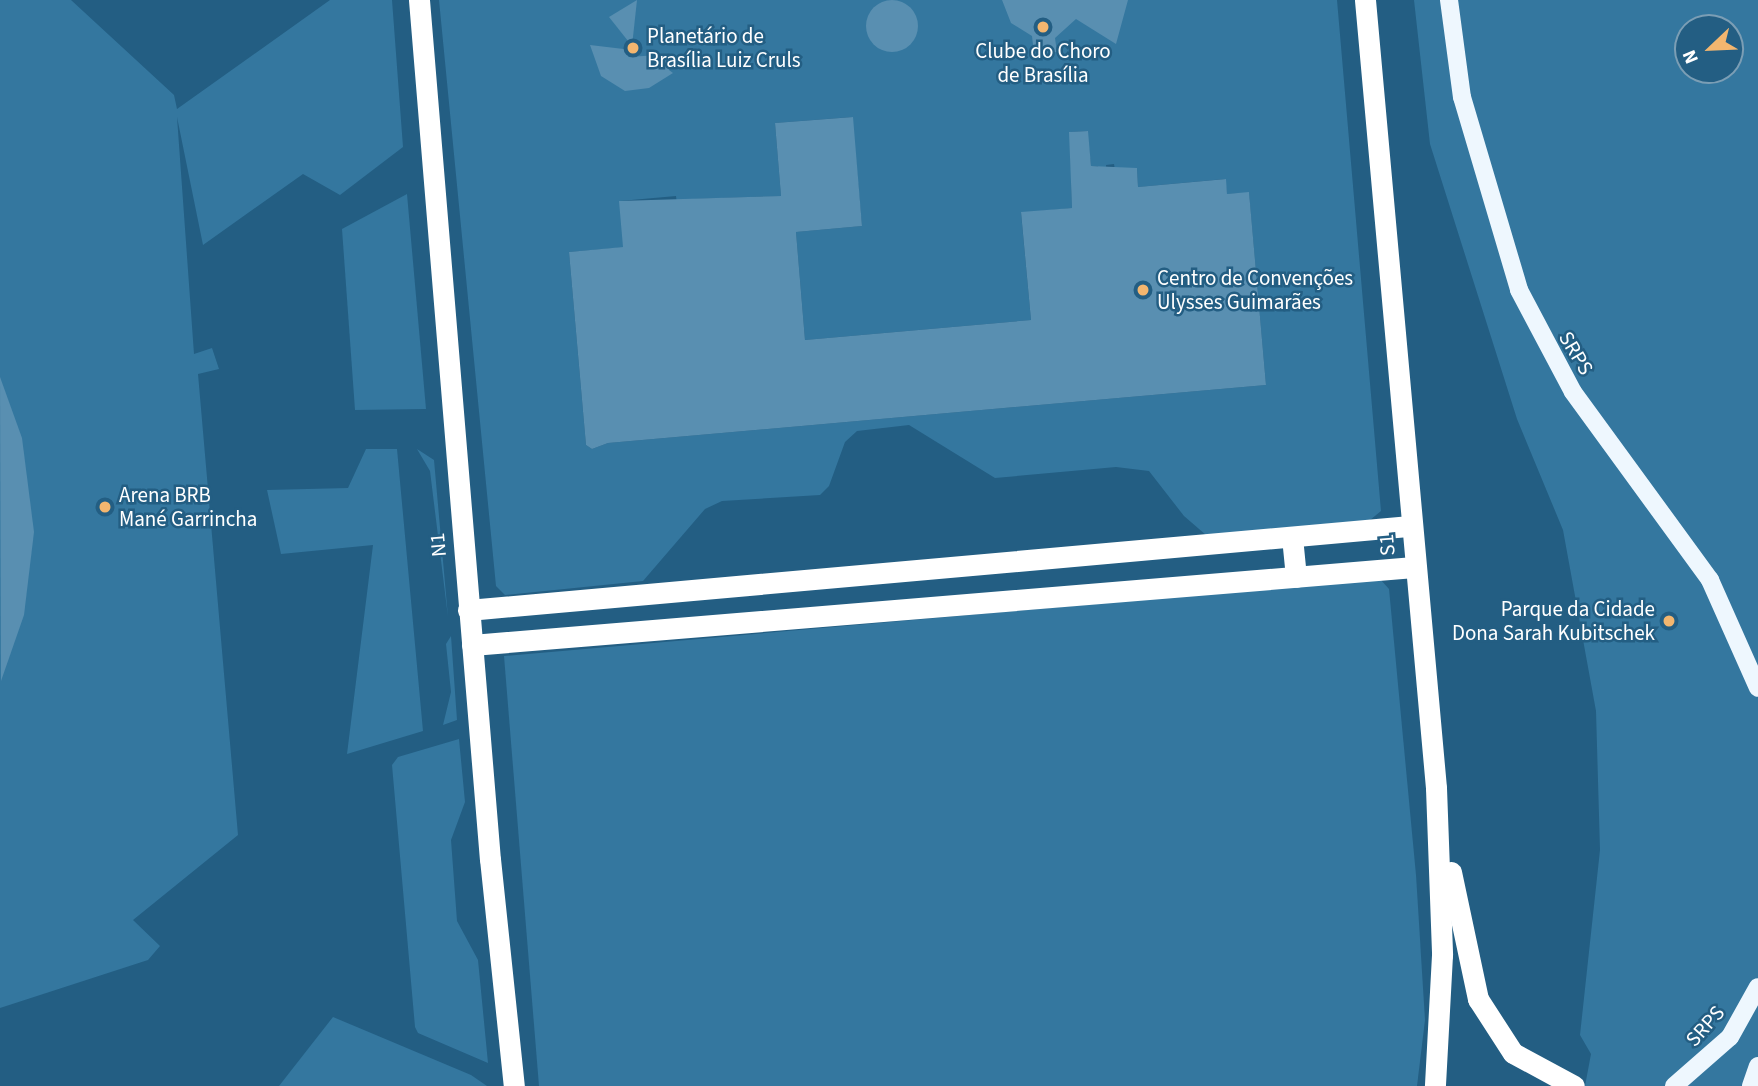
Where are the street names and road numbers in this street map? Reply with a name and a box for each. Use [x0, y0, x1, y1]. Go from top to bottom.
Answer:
street label: SRPS [1553, 327, 1599, 379]
street label: N1 [424, 532, 452, 558]
street label: S1 [1374, 533, 1400, 557]
street label: SRPS [1680, 1000, 1730, 1052]

